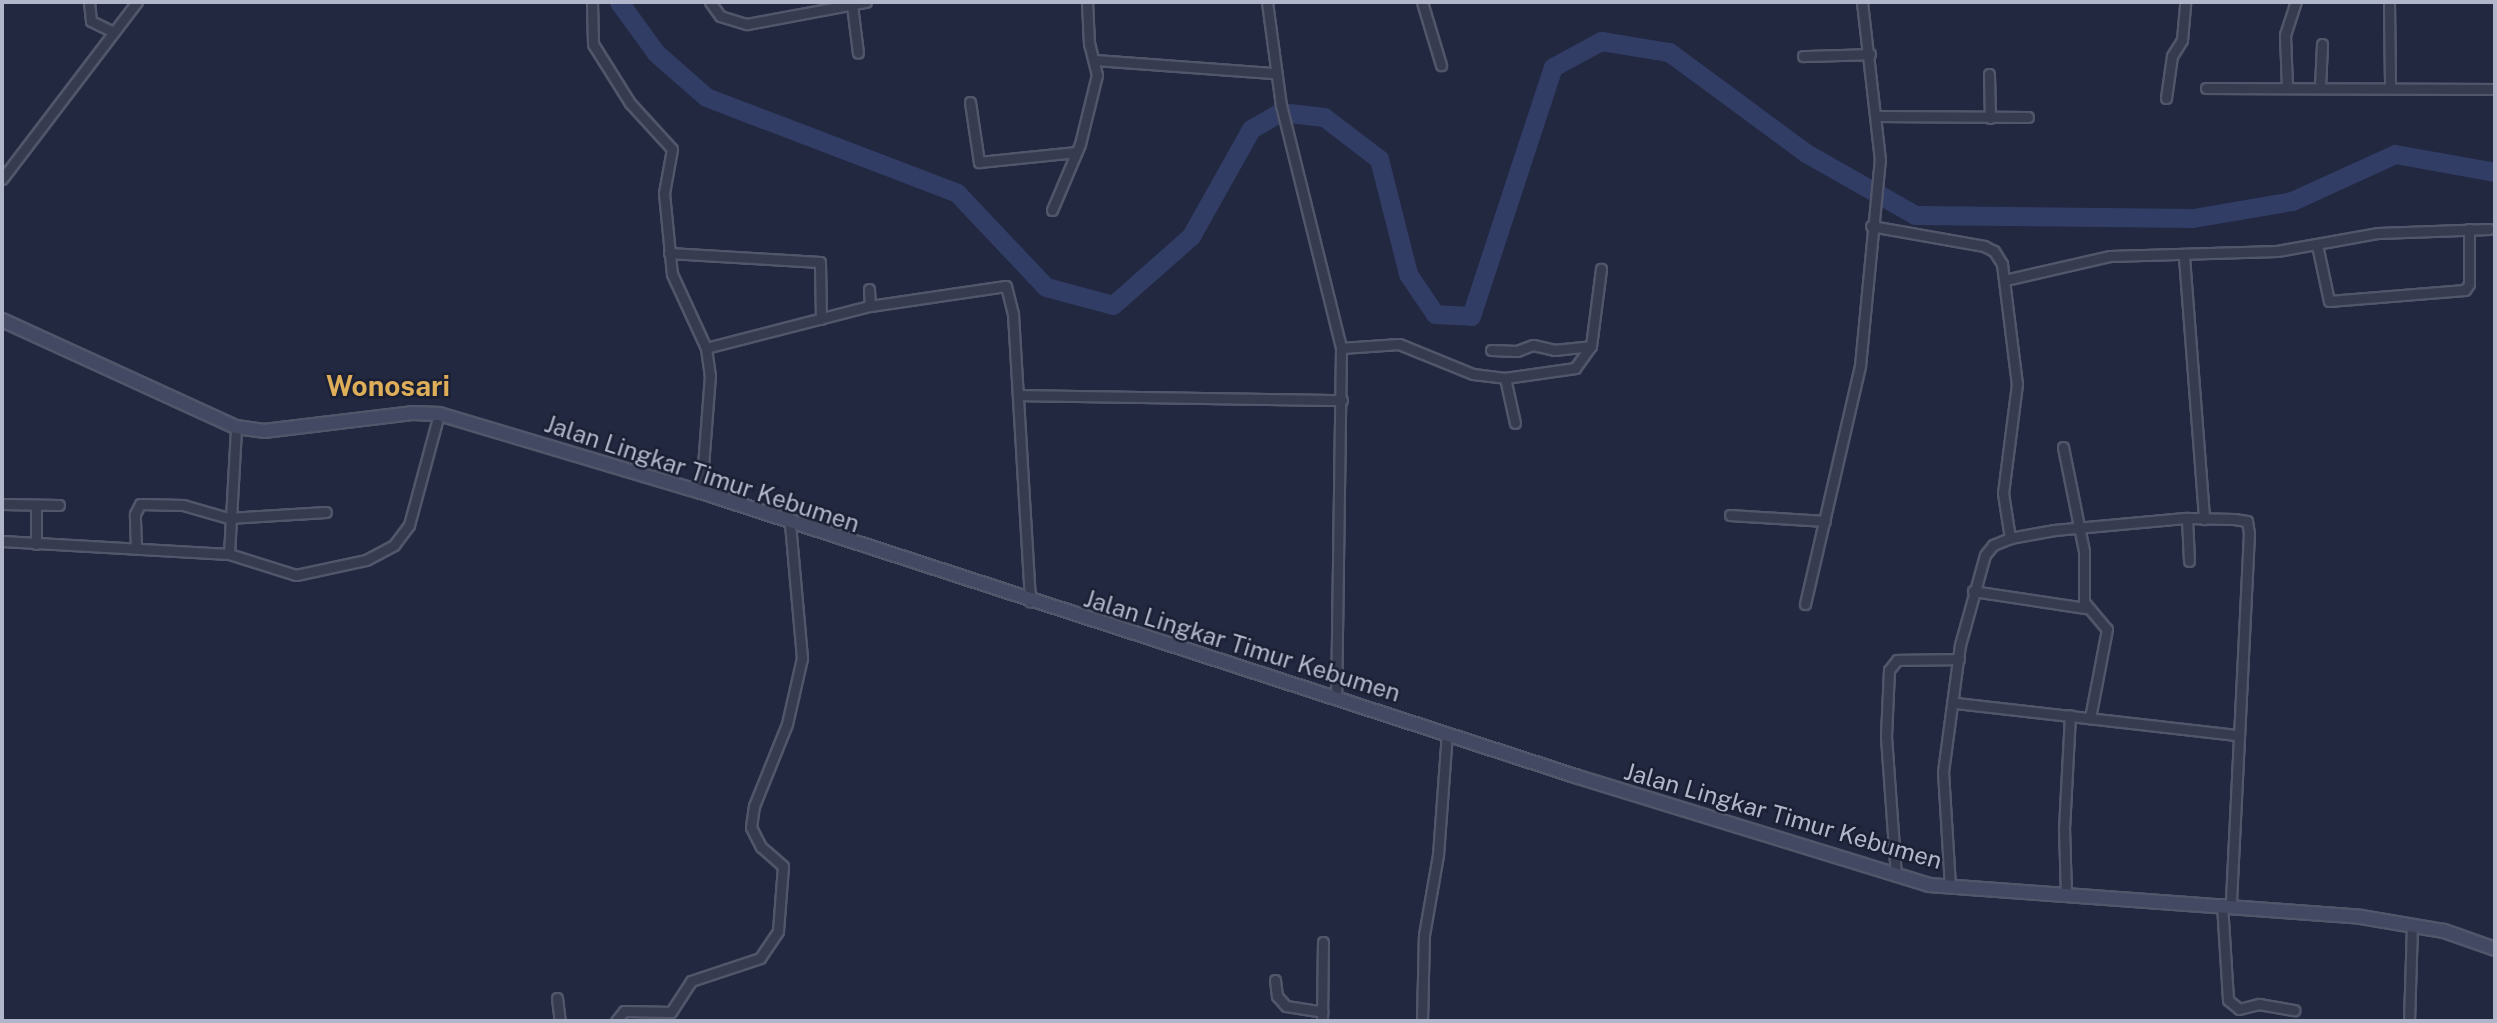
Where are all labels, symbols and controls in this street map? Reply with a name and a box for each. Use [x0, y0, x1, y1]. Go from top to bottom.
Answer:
district label: Wonosari [326, 369, 450, 403]
street label: Jalan Lingkar Timur Kebumen [541, 409, 863, 539]
street label: Jalan Lingkar Timur Kebumen [1080, 584, 1404, 708]
street label: Jalan Lingkar Timur Kebumen [1621, 757, 1945, 875]

